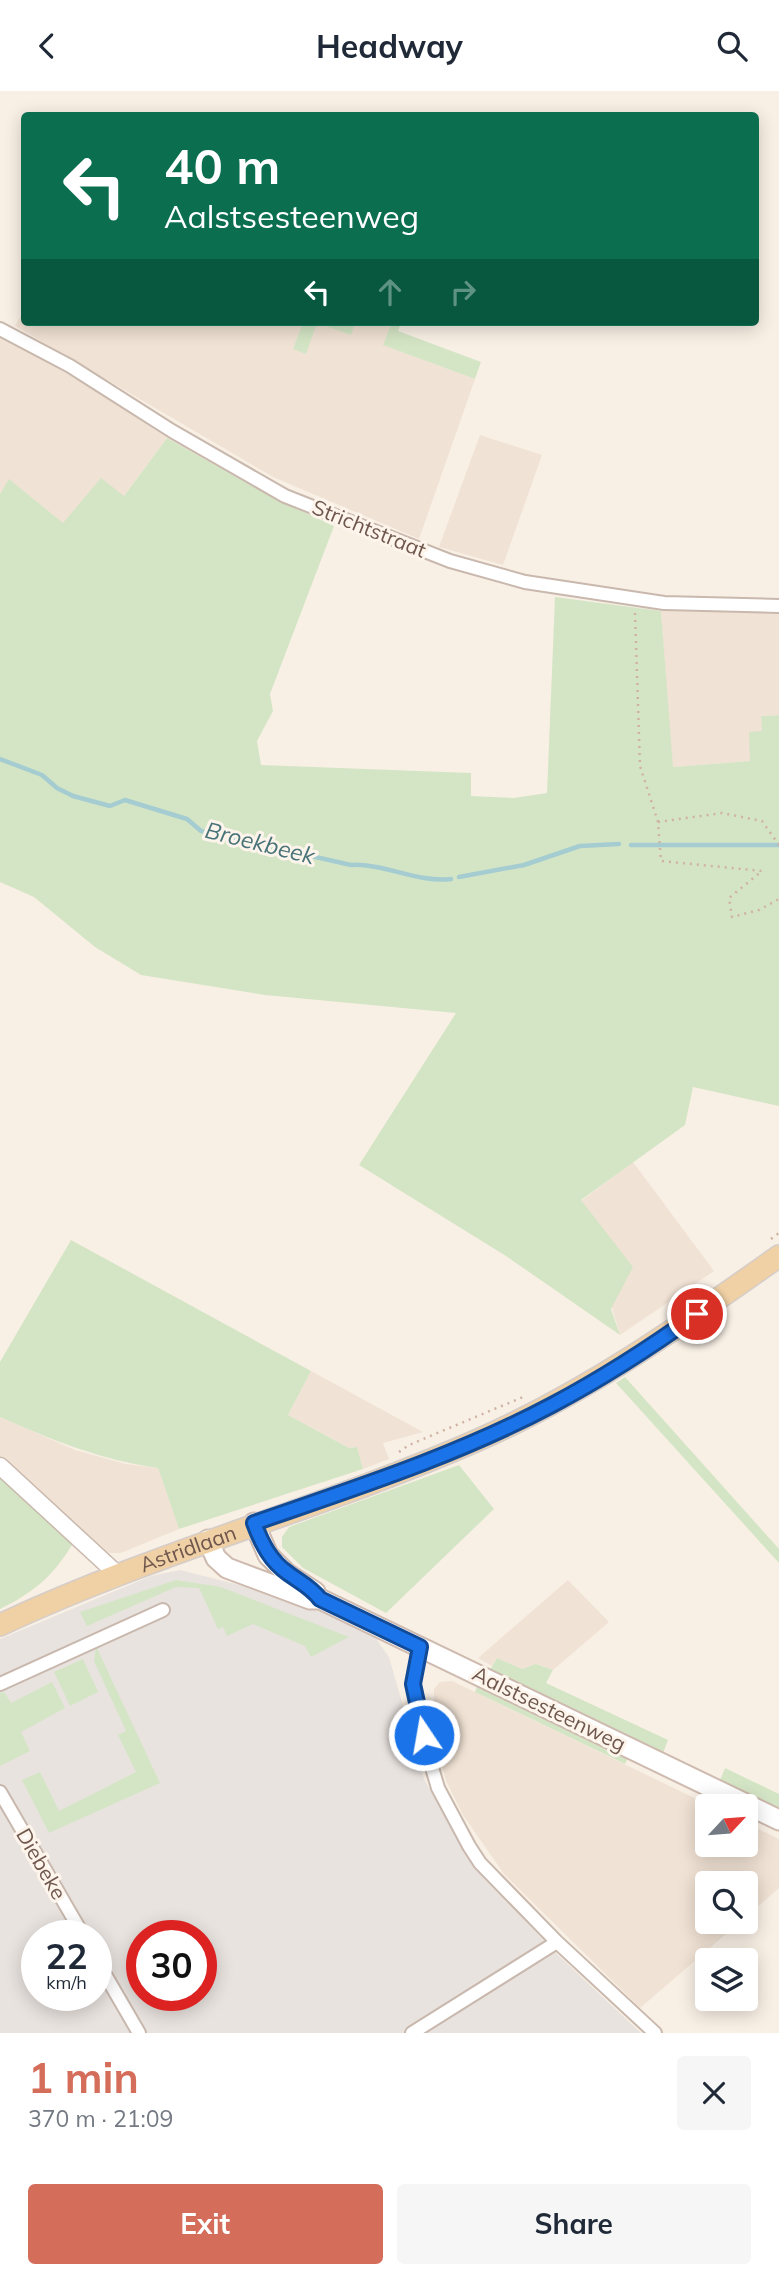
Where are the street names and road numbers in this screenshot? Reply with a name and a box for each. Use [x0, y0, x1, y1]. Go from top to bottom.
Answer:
street label: Strichtstraat [309, 493, 430, 563]
street label: Astridlaan [136, 1519, 240, 1578]
street label: Aalstsesteenweg [469, 1660, 630, 1756]
street label: Diebeke [11, 1823, 73, 1904]

